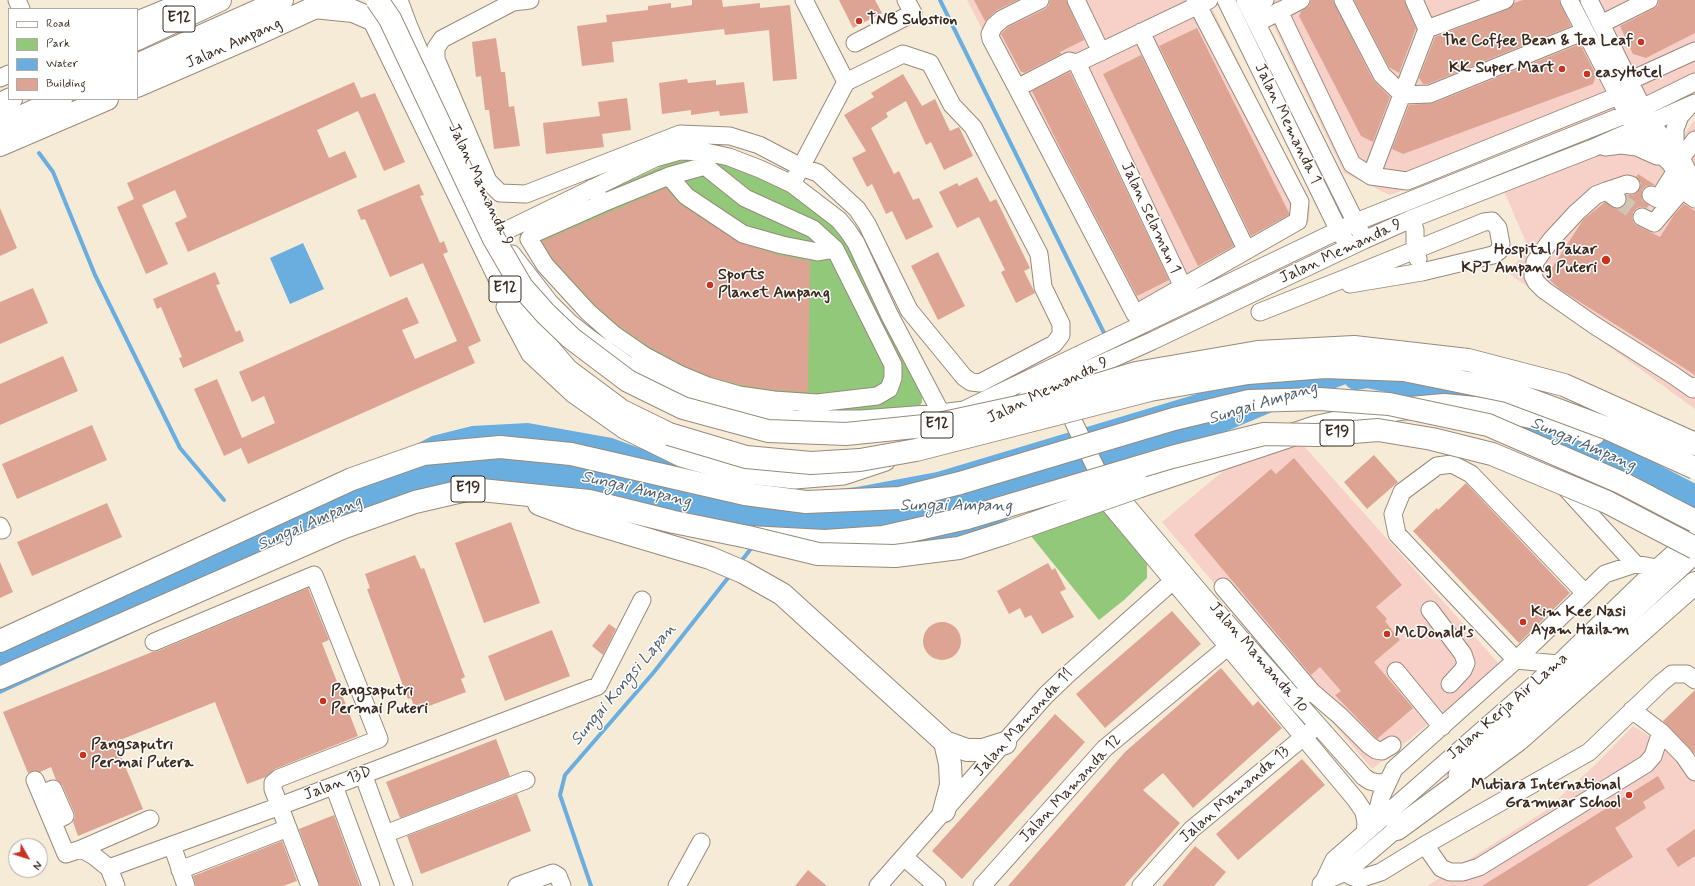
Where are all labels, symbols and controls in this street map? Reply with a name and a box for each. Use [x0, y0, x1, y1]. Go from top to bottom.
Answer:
road number: E12 [163, 6, 195, 32]
legend [8, 8, 138, 100]
place label: TNB Substion [867, 11, 957, 31]
street label: Jalan Ampang [183, 14, 285, 74]
text: Road [46, 16, 70, 32]
marker: TNB Substion [854, 16, 864, 26]
place label: The Coffee Bean & Tea Leaf [1442, 32, 1633, 52]
text: Park [46, 36, 70, 52]
marker: The Coffee Bean & Tea Leaf [1636, 37, 1646, 47]
text: Water [46, 56, 78, 72]
place label: KK Super Mart [1449, 59, 1554, 79]
street label: Jalan Memanda 1 [1249, 61, 1325, 187]
marker: KK Super Mart [1557, 64, 1567, 74]
place label: easyHotel [1595, 64, 1662, 84]
marker: easyHotel [1582, 69, 1592, 79]
text: Building [46, 76, 86, 92]
street label: Jalan Mamanda 9 [443, 121, 517, 249]
street label: Jalan Selaman 1 [1116, 159, 1184, 277]
street label: Jalan Memanda 9 [1277, 215, 1405, 289]
place label: Hospital Pakar KPJ Ampang Puteri [1461, 241, 1597, 279]
marker: Hospital Pakar KPJ Ampang Puteri [1600, 254, 1612, 266]
place label: Sports Planet Ampang [718, 266, 830, 304]
road number: E12 [489, 276, 521, 302]
marker: Sports Planet Ampang [705, 280, 715, 290]
street label: Jalan Memanda 9 [984, 353, 1112, 429]
water label: Sungai Ampang [1206, 378, 1320, 430]
road number: E12 [921, 412, 953, 438]
water label: Sungai Ampang [1527, 414, 1639, 476]
road number: E19 [1320, 420, 1354, 446]
water label: Sungai Ampang [579, 467, 693, 513]
road number: E19 [451, 476, 485, 502]
water label: Sungai Ampang [255, 492, 365, 556]
water label: Sungai Ampang [900, 496, 1012, 516]
street label: Jalan Mamanda 10 [1204, 598, 1312, 718]
place label: Kim Kee Nasi Ayam Hailam [1531, 603, 1629, 641]
marker: Kim Kee Nasi Ayam Hailam [1518, 617, 1528, 627]
water label: Sungai Kongsi Lapan [567, 620, 681, 750]
place label: McDonald's [1395, 624, 1474, 644]
marker: McDonald's [1382, 629, 1392, 639]
street label: Jalan Kerja Air Lama [1444, 649, 1572, 765]
street label: Jalan Mamanda 11 [970, 665, 1078, 781]
place label: Pangsaputri Permai Puteri [331, 682, 428, 720]
marker: Pangsaputri Permai Puteri [318, 696, 328, 706]
street label: Jalan Mamanda 12 [1016, 731, 1126, 847]
place label: Pangsaputri Permai Putera [91, 736, 193, 774]
street label: Jalan Mamanda 13 [1176, 742, 1294, 848]
marker: Pangsaputri Permai Putera [78, 750, 88, 760]
street label: Jalan 13D [301, 762, 375, 806]
place label: Mutiara International Grammar School [1471, 776, 1621, 814]
marker: Mutiara International Grammar School [1624, 790, 1634, 800]
north arrow [8, 838, 48, 878]
text: N [29, 858, 44, 872]

